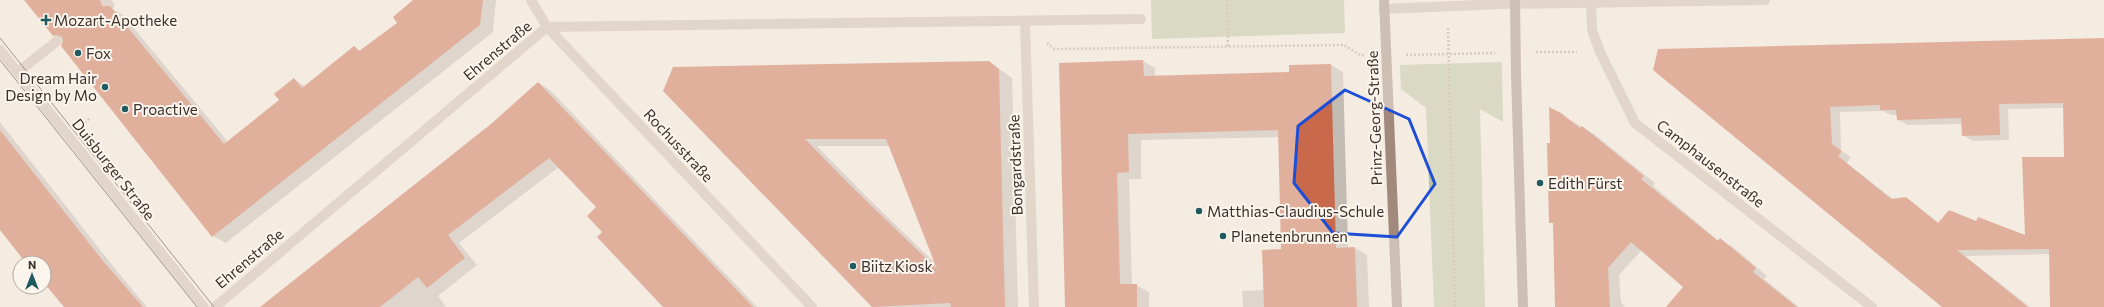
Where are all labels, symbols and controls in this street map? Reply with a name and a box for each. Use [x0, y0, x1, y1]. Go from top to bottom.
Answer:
place label: Mozart-Apotheke [54, 11, 177, 29]
marker: Mozart-Apotheke [41, 15, 51, 25]
street label: Ehrenstraße [459, 16, 535, 84]
place label: Fox [86, 44, 111, 62]
marker: Fox [73, 48, 83, 58]
street label: Prinz-Georg-Straße [1363, 50, 1385, 186]
place label: Dream Hair Design by Mo [5, 69, 97, 104]
marker: Dream Hair Design by Mo [100, 82, 110, 92]
place label: Proactive [133, 100, 198, 118]
marker: Proactive [120, 104, 130, 114]
street label: Rochusstraße [641, 105, 717, 185]
street label: Bongardstraße [1004, 114, 1026, 216]
street label: Duisburger Straße [69, 115, 159, 223]
street label: Camphausenstraße [1654, 115, 1769, 211]
place label: Edith Fürst [1548, 174, 1622, 192]
marker: Edith Fürst [1535, 178, 1545, 188]
place label: Matthias-Claudius-Schule [1207, 202, 1384, 220]
marker: Matthias-Claudius-Schule [1194, 206, 1204, 216]
street label: Ehrenstraße [211, 224, 287, 292]
place label: Planetenbrunnen [1231, 227, 1348, 245]
marker: Planetenbrunnen [1218, 231, 1228, 241]
north arrow [12, 255, 52, 295]
place label: Biitz Kiosk [861, 257, 933, 275]
text: N [28, 258, 36, 271]
marker: Biitz Kiosk [848, 261, 858, 271]

